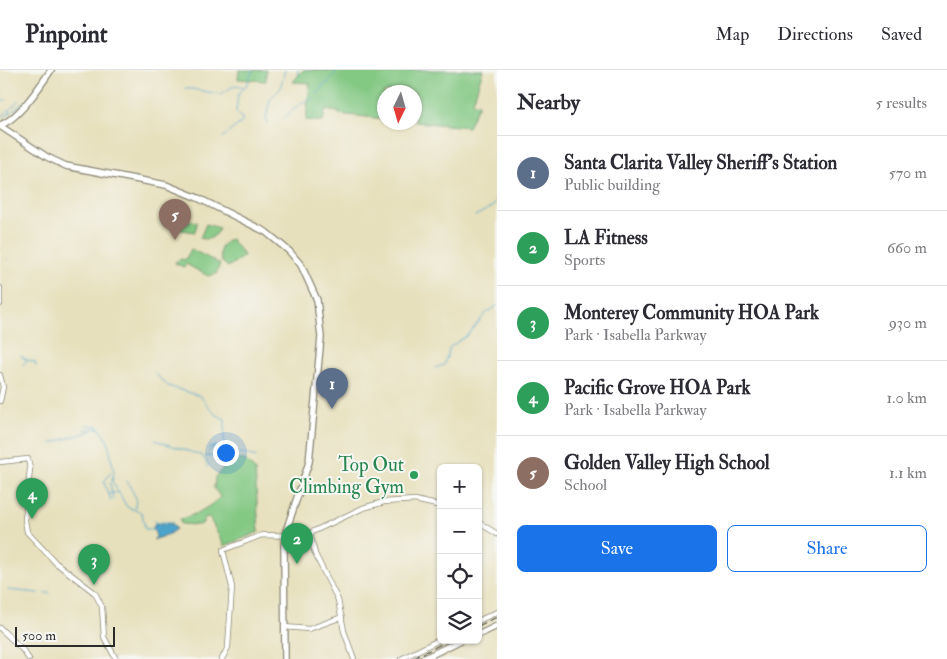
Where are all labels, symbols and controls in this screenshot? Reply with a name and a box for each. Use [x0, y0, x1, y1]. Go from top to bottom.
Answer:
text: Pinpoint [25, 19, 108, 50]
text: Map [716, 23, 749, 46]
text: Directions [777, 23, 853, 46]
text: Saved [881, 23, 922, 46]
north arrow [377, 85, 422, 130]
text: Nearby [517, 89, 580, 116]
text: 5 results [876, 93, 927, 113]
text: Santa Clarita Valley Sheriff’s Station [564, 151, 837, 175]
text: 1 [530, 163, 536, 183]
text: 570 m [889, 163, 927, 183]
text: Public building [564, 175, 660, 195]
pin: 5 [159, 199, 191, 240]
text: LA Fitness [564, 226, 648, 250]
text: 2 [529, 238, 537, 258]
text: 660 m [887, 238, 927, 258]
text: Sports [564, 250, 605, 270]
text: Monterey Community HOA Park [564, 301, 819, 325]
text: 3 [530, 313, 536, 333]
text: 930 m [889, 313, 927, 333]
text: Park · Isabella Parkway [564, 325, 706, 345]
pin: 1 [316, 368, 348, 409]
text: Pacific Grove HOA Park [564, 376, 751, 400]
text: 4 [529, 388, 537, 408]
text: 1.0 km [887, 388, 927, 408]
text: Park · Isabella Parkway [564, 400, 706, 420]
your location [213, 440, 239, 466]
text: Golden Valley High School [564, 451, 770, 475]
place label: Top Out Climbing Gym [289, 453, 404, 499]
text: 5 [529, 463, 537, 483]
text: 1.1 km [889, 463, 927, 483]
map controls [437, 464, 482, 644]
button: + [437, 464, 482, 509]
marker: Top Out Climbing Gym [408, 469, 420, 481]
text: School [564, 475, 607, 495]
pin: 4 [16, 478, 48, 519]
button: − [437, 509, 482, 554]
pin: 2 [281, 523, 313, 564]
button: Save [517, 525, 717, 572]
button: Share [727, 525, 927, 572]
pin: 3 [78, 544, 110, 585]
button: locate [437, 554, 482, 599]
button: layers [437, 599, 482, 644]
scale bar [15, 624, 115, 647]
text: 500 m [22, 627, 56, 644]

